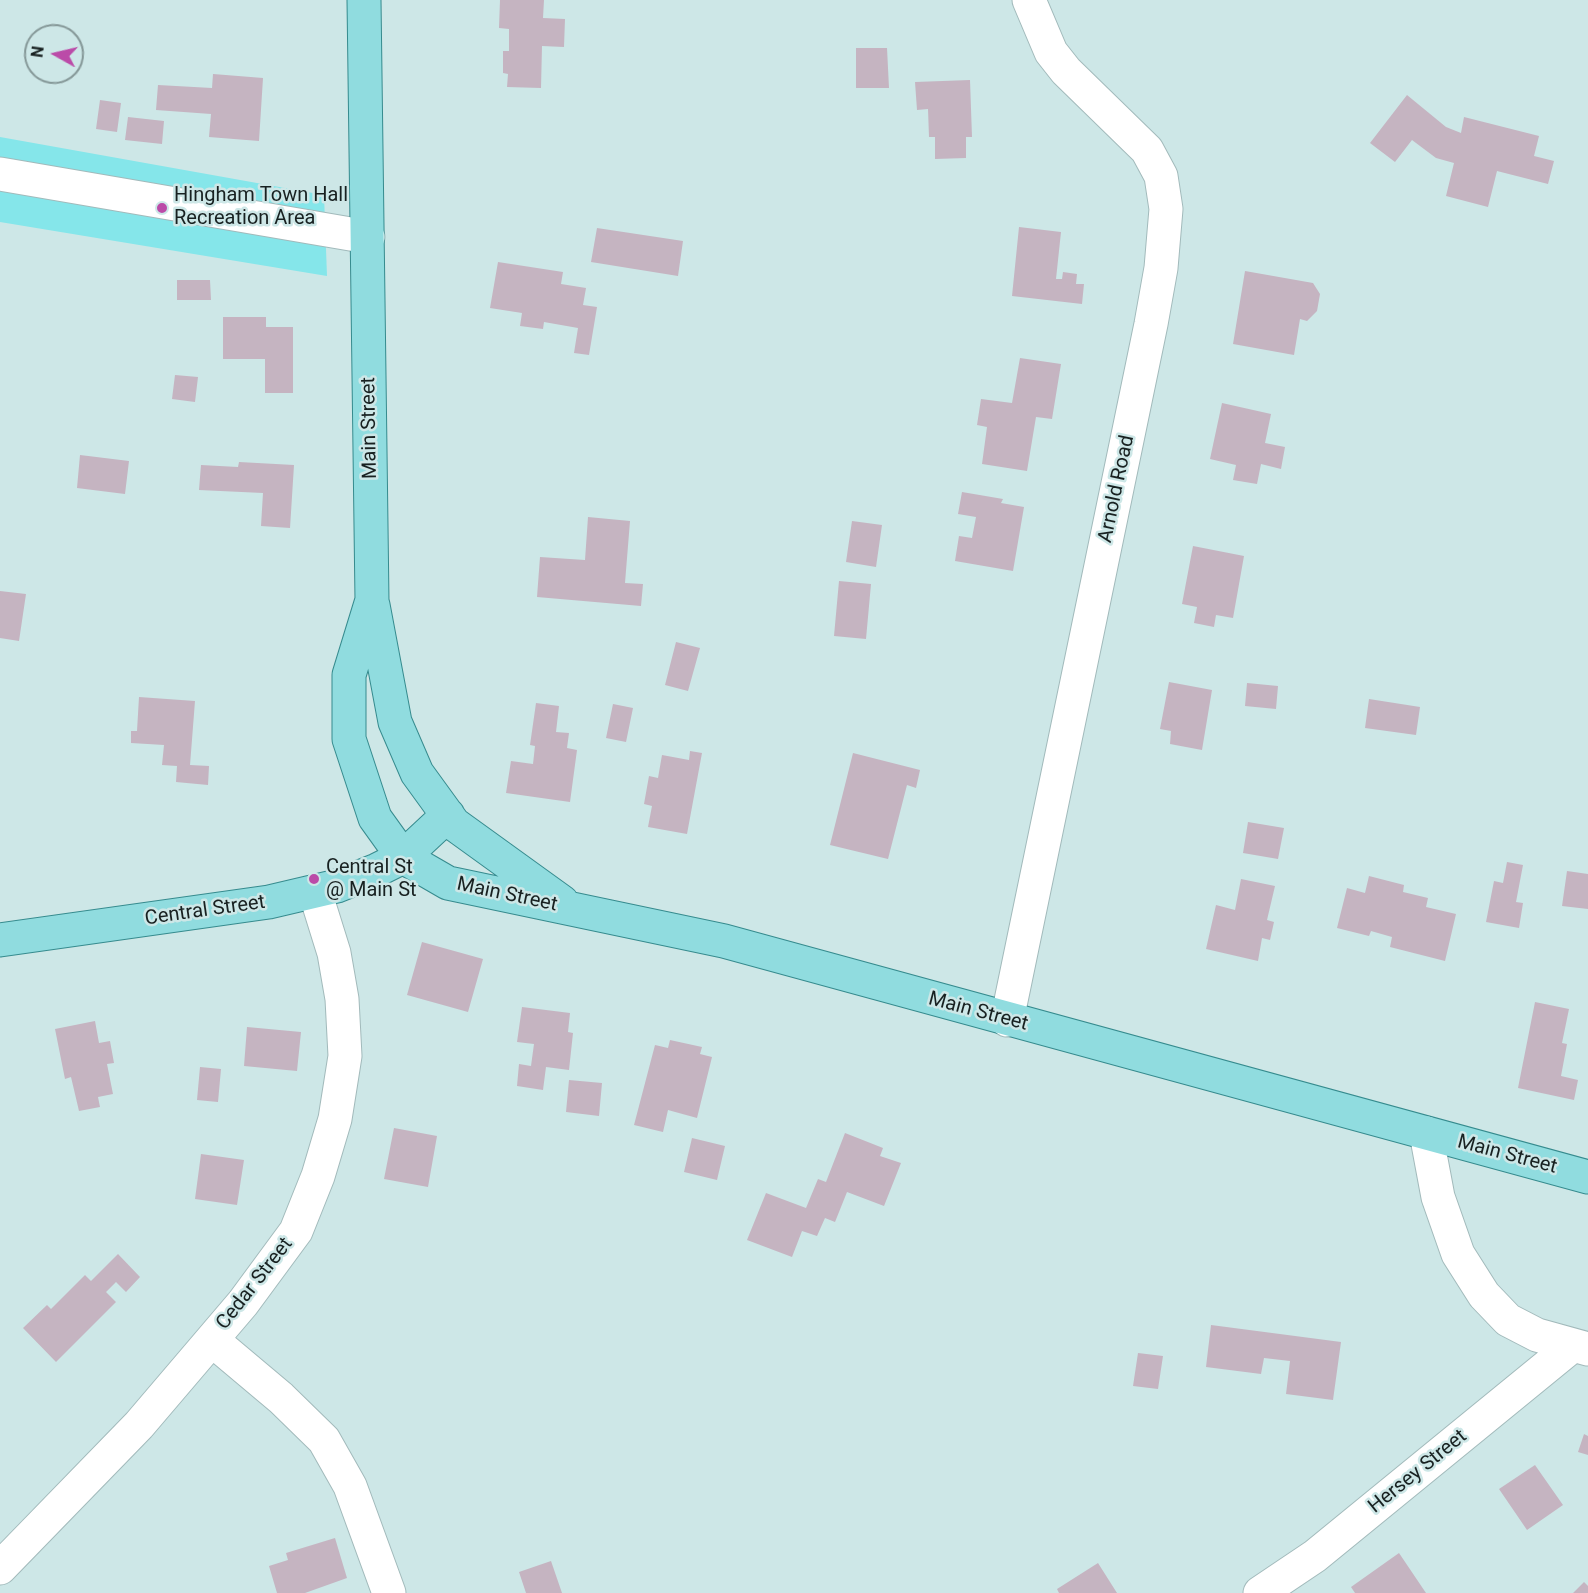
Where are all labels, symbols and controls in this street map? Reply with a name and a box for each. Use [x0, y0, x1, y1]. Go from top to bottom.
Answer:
north arrow [24, 24, 84, 84]
text: N [27, 45, 48, 59]
place label: Hingham Town Hall Recreation Area [174, 184, 348, 231]
marker: Hingham Town Hall Recreation Area [155, 201, 169, 215]
street label: Main Street [357, 377, 383, 479]
street label: Arnold Road [1094, 433, 1140, 545]
place label: Central St @ Main St [326, 856, 417, 903]
marker: Central St @ Main St [307, 872, 321, 886]
street label: Main Street [455, 873, 559, 917]
street label: Central Street [143, 891, 267, 931]
street label: Main Street [926, 987, 1030, 1037]
street label: Main Street [1455, 1130, 1559, 1180]
street label: Cedar Street [212, 1233, 298, 1335]
street label: Hersey Street [1364, 1425, 1472, 1519]

